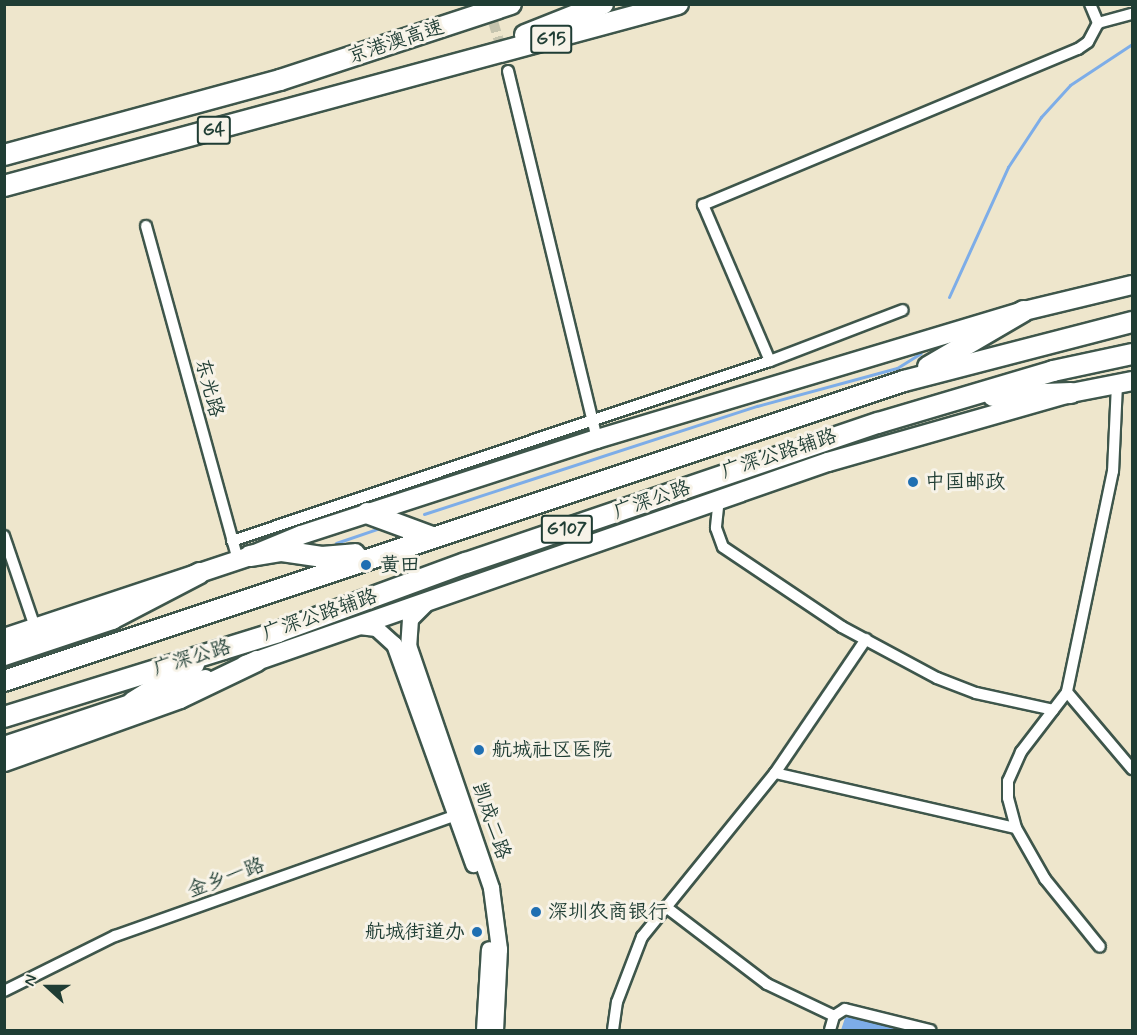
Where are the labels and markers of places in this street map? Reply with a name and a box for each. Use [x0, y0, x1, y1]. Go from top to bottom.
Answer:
place label: 中国邮政 [925, 470, 1005, 494]
marker: 中国邮政 [906, 475, 920, 489]
place label: 黄田 [380, 553, 420, 577]
marker: 黄田 [357, 556, 375, 574]
place label: 航城社区医院 [492, 738, 612, 762]
marker: 航城社区医院 [470, 741, 488, 759]
place label: 深圳农商银行 [548, 900, 668, 924]
marker: 深圳农商银行 [529, 905, 543, 919]
place label: 航城街道办 [365, 920, 465, 944]
marker: 航城街道办 [470, 925, 484, 939]

